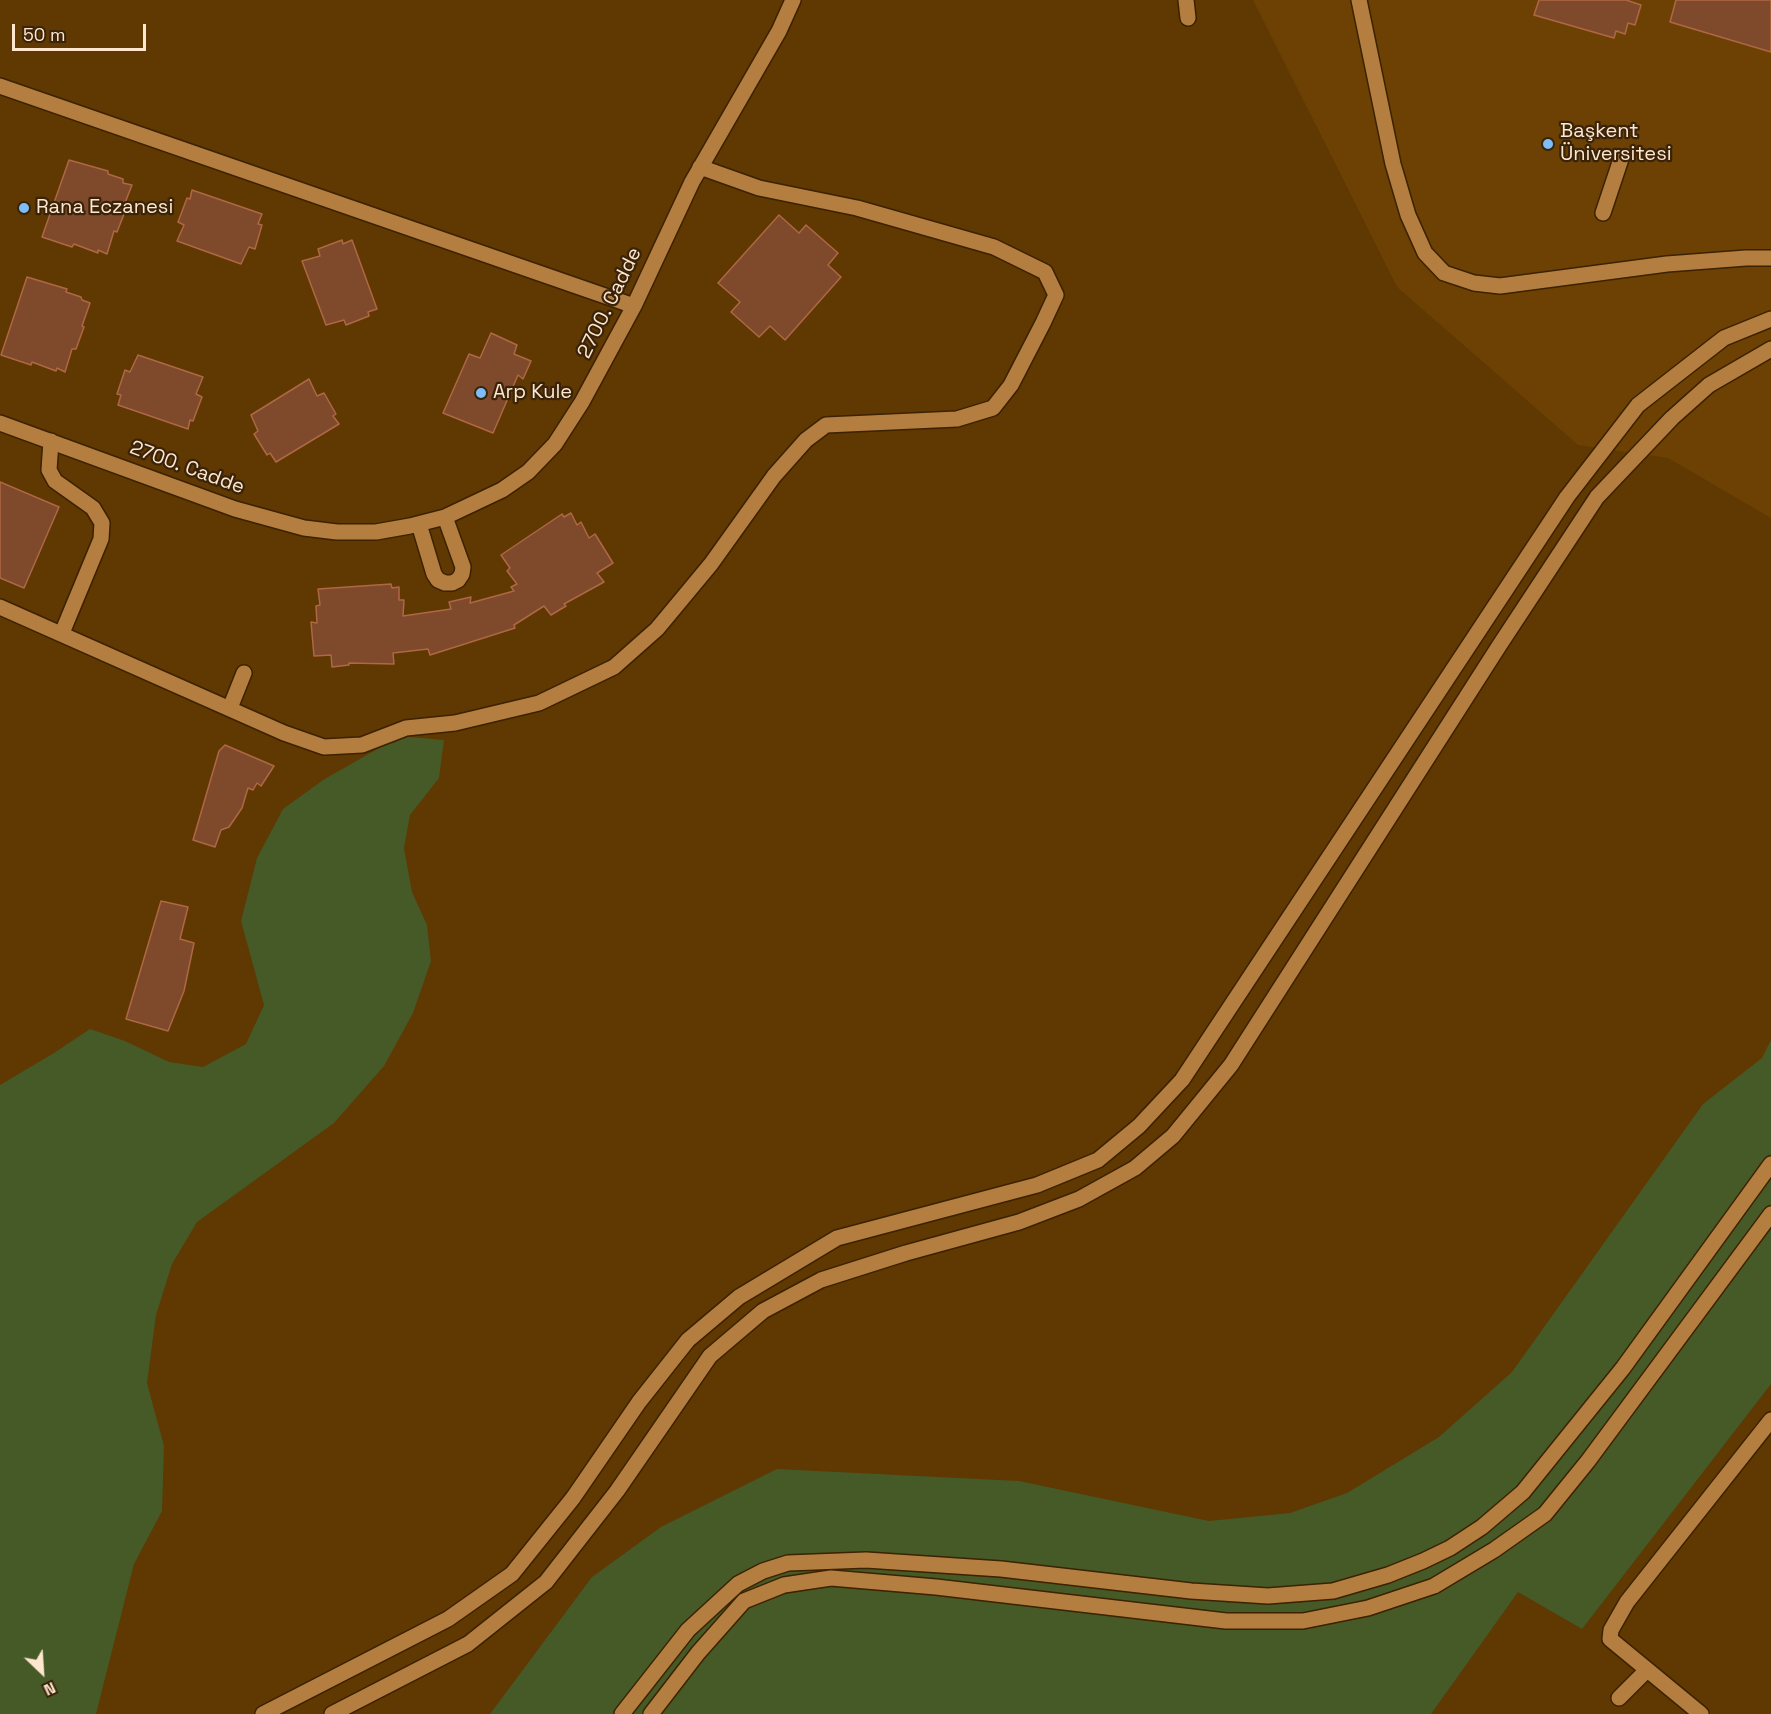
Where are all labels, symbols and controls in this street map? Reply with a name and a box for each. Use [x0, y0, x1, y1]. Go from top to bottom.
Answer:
scale bar [15, 12, 148, 50]
text: 50 m [23, 23, 65, 46]
place label: Başkent Üniversitesi [1560, 120, 1672, 167]
marker: Başkent Üniversitesi [1541, 137, 1555, 151]
place label: Rana Eczanesi [36, 196, 173, 220]
marker: Rana Eczanesi [17, 201, 31, 215]
street label: 2700. Cadde [573, 244, 647, 362]
place label: Arp Kule [493, 381, 572, 405]
marker: Arp Kule [474, 386, 488, 400]
street label: 2700. Cadde [126, 436, 248, 500]
north arrow [12, 1642, 72, 1702]
text: N [41, 1677, 59, 1701]

